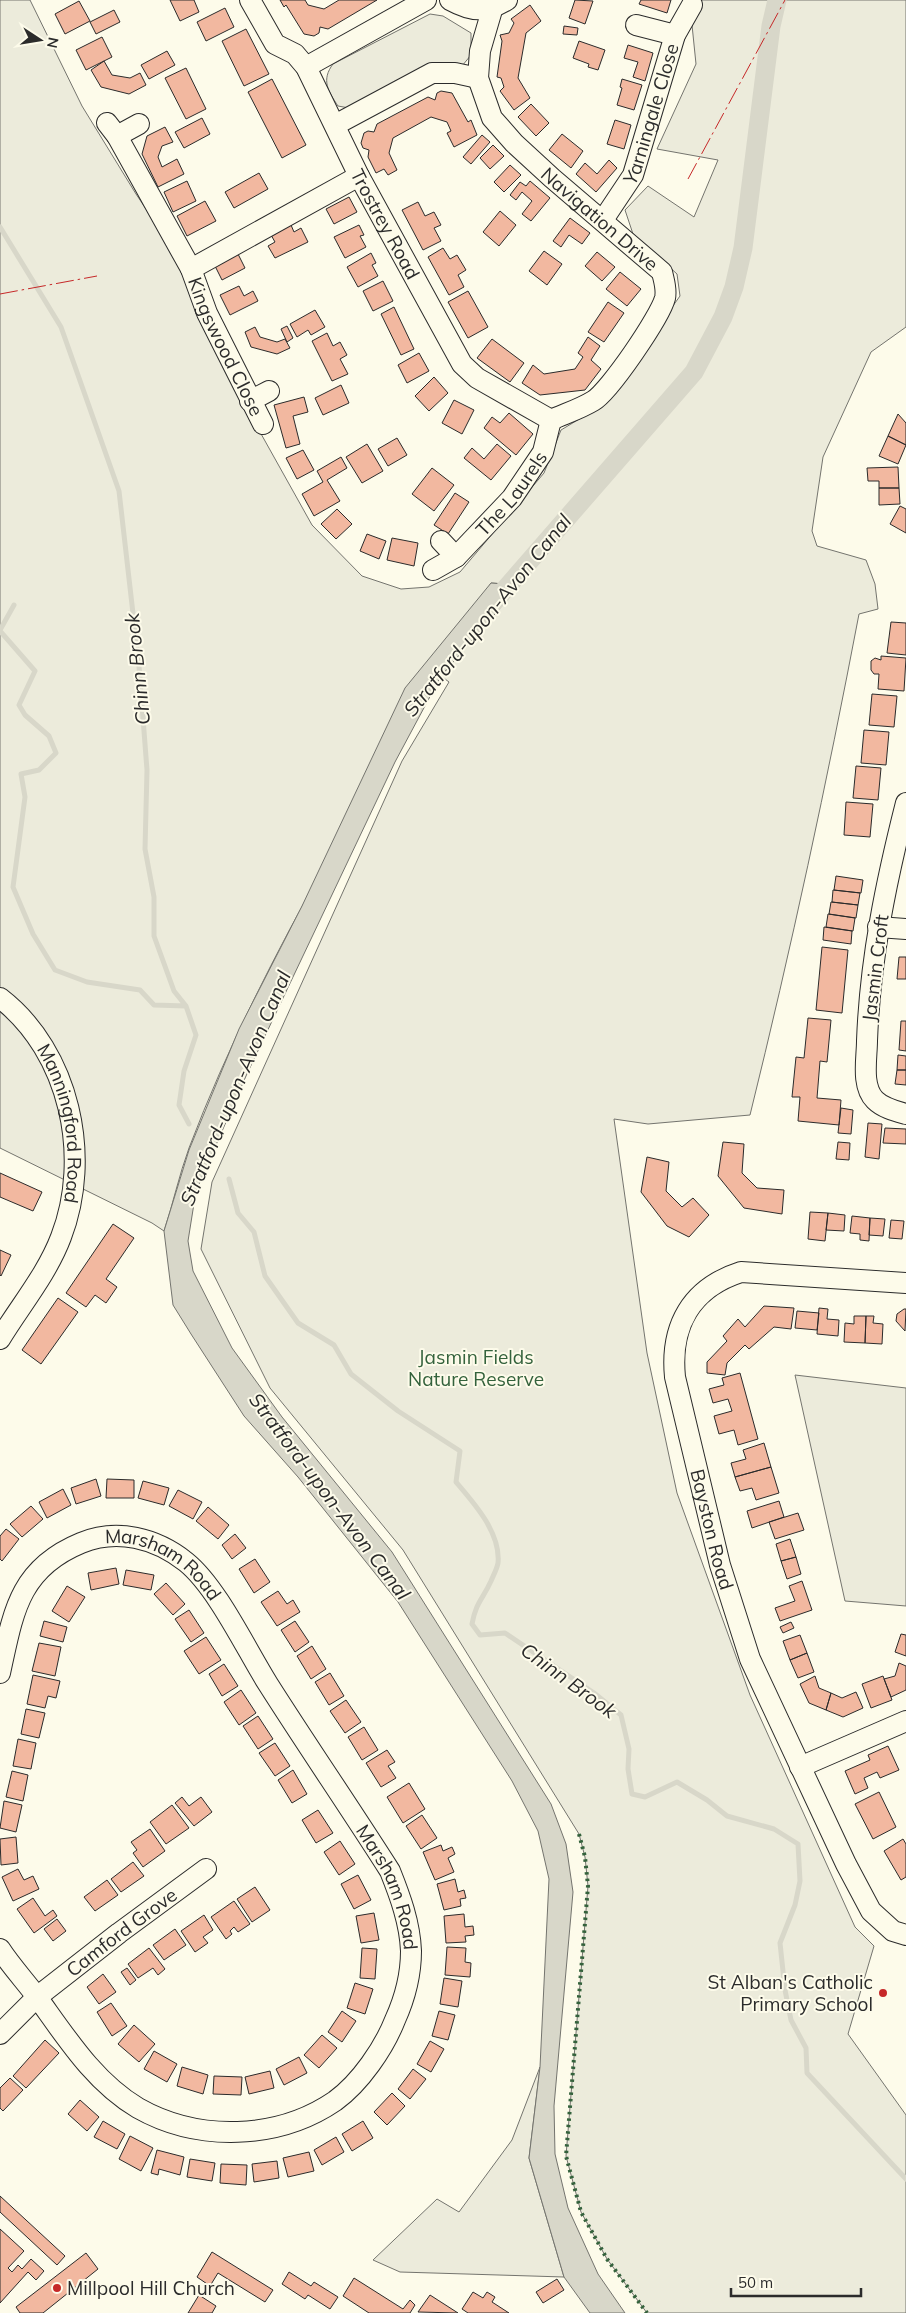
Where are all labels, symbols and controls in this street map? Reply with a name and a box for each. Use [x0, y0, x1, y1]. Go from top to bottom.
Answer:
north arrow [15, 15, 65, 65]
text: N [43, 36, 63, 50]
street label: Yarningale Close [617, 40, 684, 190]
street label: Navigation Drive [536, 162, 664, 276]
street label: Trostrey Road [345, 165, 425, 283]
street label: Kingswood Close [183, 274, 269, 420]
street label: The Laurels [470, 446, 552, 541]
water label: Stratford-upon-Avon Canal [398, 509, 576, 721]
water label: Chinn Brook [119, 611, 155, 726]
street label: Jasmin Croft [857, 913, 894, 1023]
water label: Stratford-upon-Avon Canal [174, 966, 296, 1209]
street label: Manningford Road [32, 1039, 87, 1205]
park label: Jasmin Fields Nature Reserve [408, 1345, 544, 1391]
water label: Stratford-upon-Avon Canal [244, 1387, 416, 1605]
street label: Bayston Road [685, 1467, 739, 1593]
street label: Marsham Road [105, 1524, 227, 1605]
water label: Chinn Brook [516, 1637, 622, 1724]
street label: Marsham Road [351, 1820, 423, 1951]
street label: Camford Grove [61, 1882, 182, 1982]
place label: St Alban's Catholic Primary School [707, 1970, 873, 2016]
marker: St Alban's Catholic Primary School [877, 1987, 889, 1999]
scale bar [731, 2266, 861, 2298]
text: 50 m [738, 2273, 773, 2292]
place label: Millpool Hill Church [67, 2276, 235, 2300]
marker: Millpool Hill Church [51, 2282, 63, 2294]

